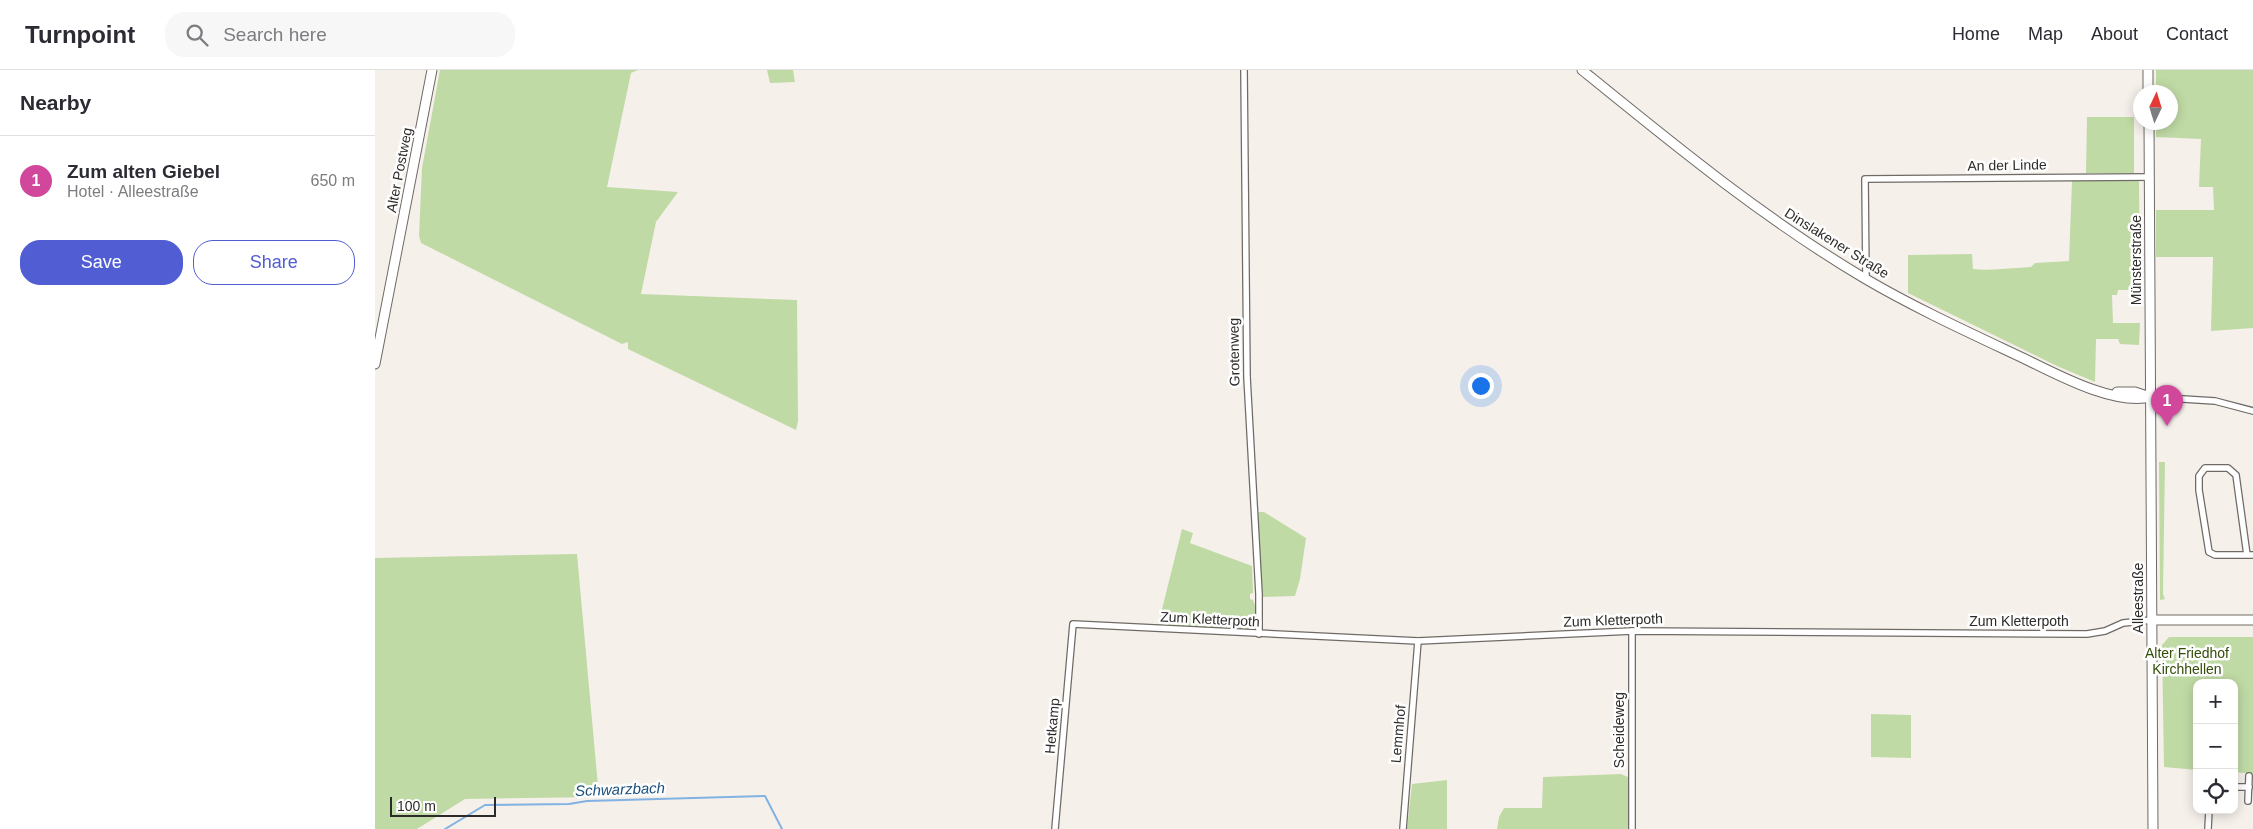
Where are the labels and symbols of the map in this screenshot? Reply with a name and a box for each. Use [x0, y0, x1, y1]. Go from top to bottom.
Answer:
north arrow [2133, 85, 2178, 130]
street label: Alter Postweg [383, 126, 415, 214]
street label: An der Linde [1967, 156, 2047, 174]
street label: Dinslakener Straße [1782, 204, 1892, 282]
street label: Münsterstraße [2128, 215, 2144, 305]
street label: Grotenweg [1225, 318, 1243, 386]
your location [1468, 373, 1494, 399]
pin: 1 [2151, 385, 2183, 426]
street label: Alleestraße [2130, 562, 2146, 633]
street label: Zum Kletterpoth [1160, 608, 1260, 630]
street label: Zum Kletterpoth [1563, 610, 1663, 630]
street label: Zum Kletterpoth [1969, 613, 2069, 629]
park label: Alter Friedhof Kirchhellen [2145, 645, 2229, 677]
street label: Scheideweg [1611, 692, 1627, 768]
street label: Hetkamp [1042, 697, 1062, 755]
street label: Lemmhof [1387, 704, 1409, 764]
water label: Schwarzbach [575, 779, 665, 799]
scale bar [390, 794, 496, 817]

